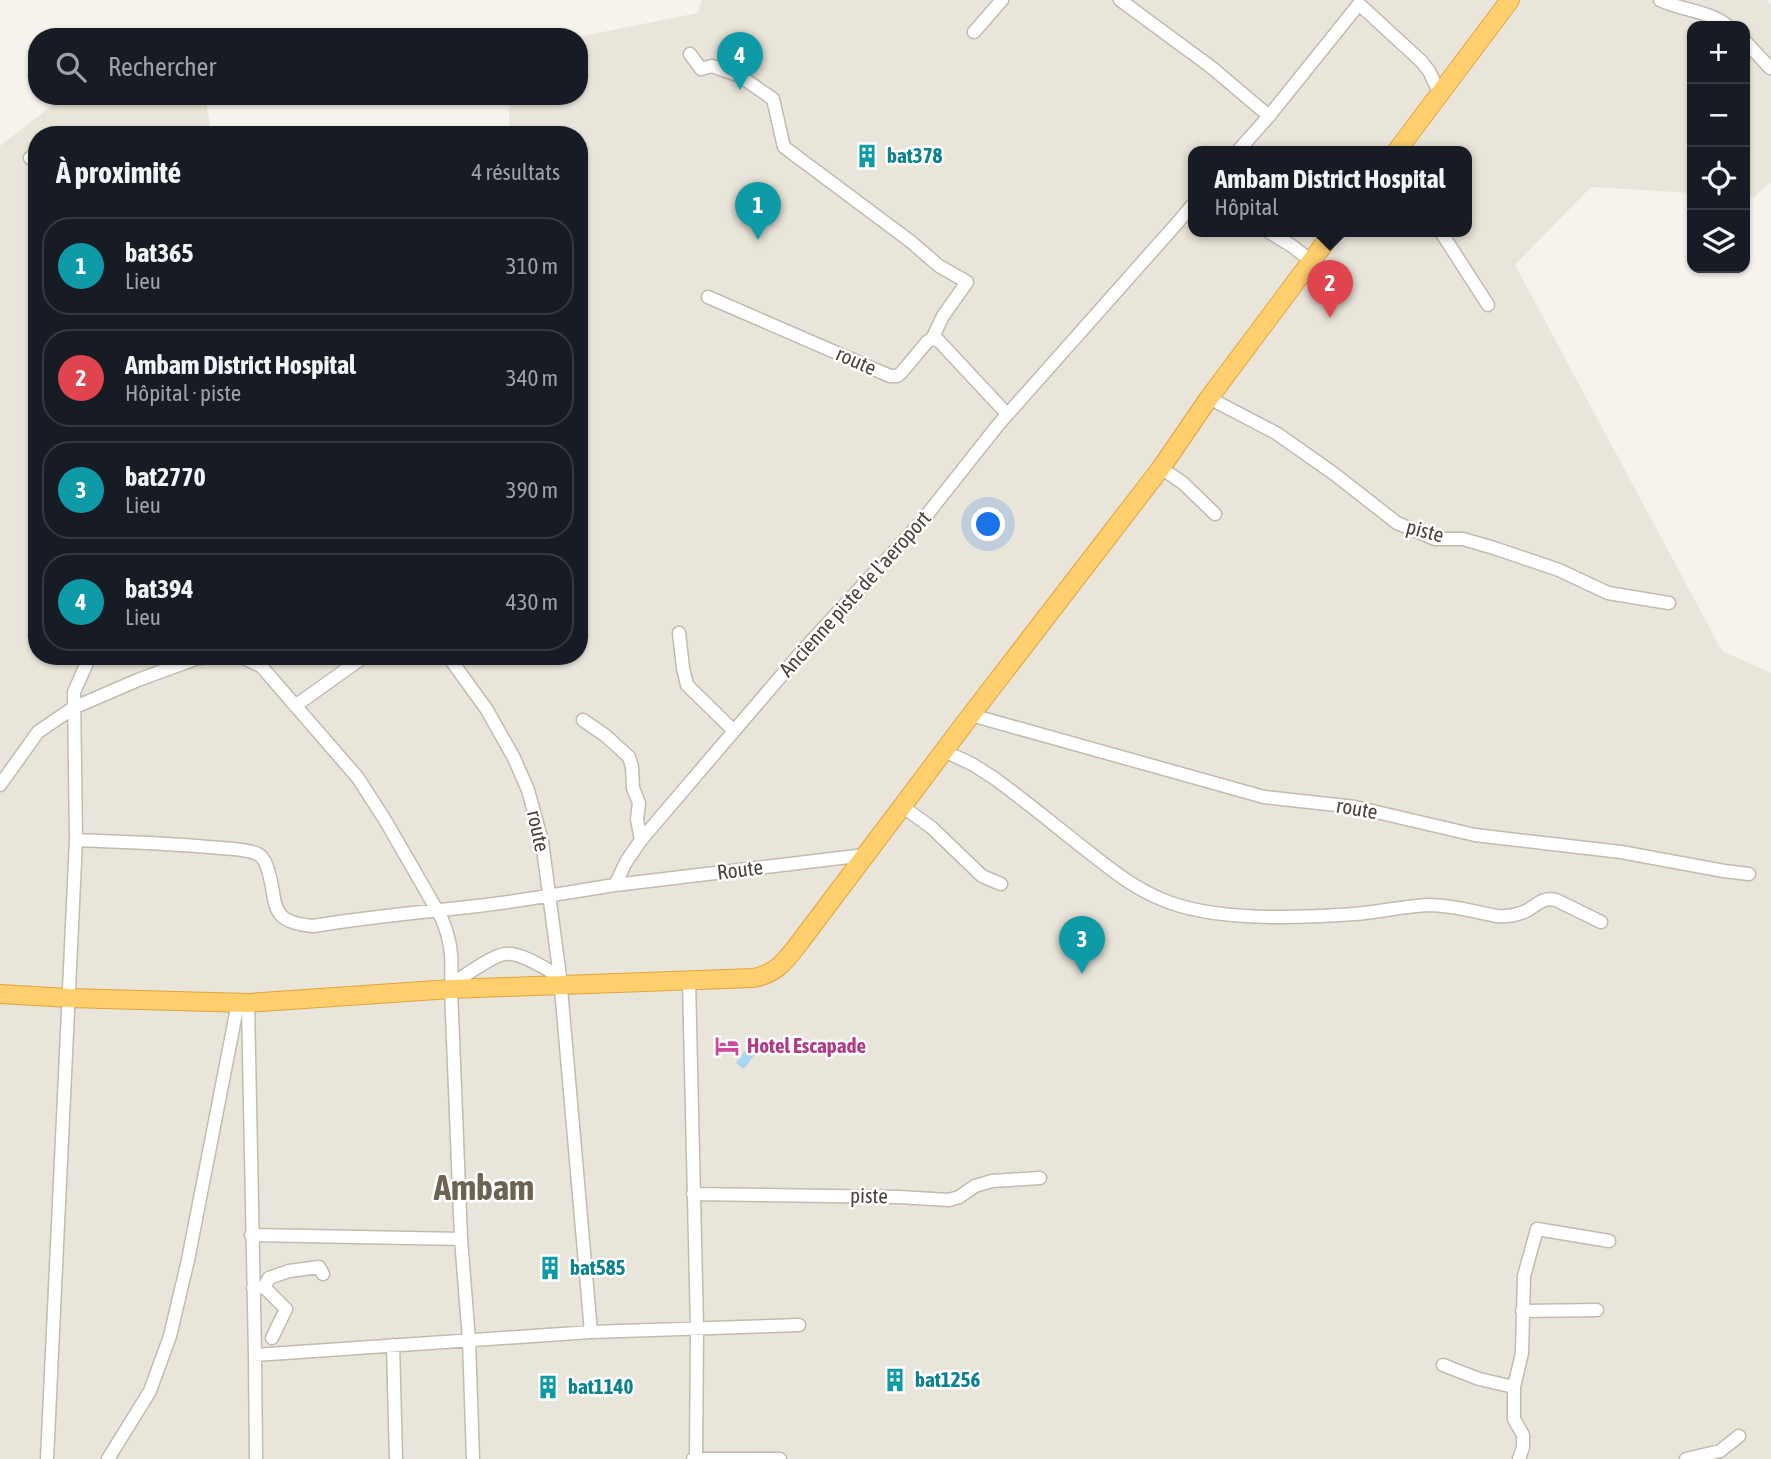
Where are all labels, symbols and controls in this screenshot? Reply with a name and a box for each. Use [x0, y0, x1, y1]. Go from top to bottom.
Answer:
map controls [1687, 21, 1750, 273]
button: + [1687, 21, 1750, 84]
search box [28, 28, 588, 105]
pin: 4 [717, 32, 763, 90]
icon: search [52, 48, 90, 86]
text: Rechercher [108, 52, 216, 82]
button: − [1687, 84, 1750, 147]
building icon: bat378 [853, 142, 881, 170]
place label: bat378 [887, 143, 943, 167]
popup [1188, 146, 1472, 237]
button: locate [1687, 147, 1750, 210]
text: À proximité [56, 155, 181, 189]
text: 4 résultats [471, 159, 560, 185]
text: Ambam District Hospital [1215, 164, 1445, 194]
pin: 1 [735, 182, 781, 240]
text: Hôpital [1215, 194, 1278, 220]
button: layers [1687, 210, 1750, 273]
text: bat365 [125, 238, 194, 268]
text: 1 [76, 253, 86, 279]
text: 310 m [506, 253, 558, 279]
pin: 2 [1307, 260, 1353, 318]
text: Lieu [125, 268, 161, 294]
street label: route [833, 341, 880, 380]
text: Ambam District Hospital [125, 350, 356, 380]
text: 2 [76, 365, 86, 391]
text: 340 m [506, 365, 558, 391]
text: Hôpital · piste [125, 380, 241, 406]
text: bat2770 [125, 462, 206, 492]
text: 3 [76, 477, 86, 503]
text: 390 m [506, 477, 558, 503]
text: Lieu [125, 492, 161, 518]
street label: Ancienne piste de l'aeroport [774, 506, 935, 681]
your location [971, 507, 1005, 541]
street label: piste [1404, 514, 1447, 546]
text: bat394 [125, 574, 194, 604]
text: 4 [76, 589, 86, 615]
text: 430 m [506, 589, 558, 615]
text: Lieu [125, 604, 161, 630]
street label: route [1335, 793, 1380, 823]
street label: route [523, 808, 555, 854]
street label: Route [716, 854, 764, 884]
pin: 3 [1059, 916, 1105, 974]
hotel icon: Hotel Escapade [713, 1032, 741, 1060]
place label: Hotel Escapade [747, 1033, 866, 1057]
district label: Ambam [433, 1167, 534, 1207]
street label: piste [850, 1183, 888, 1207]
building icon: bat585 [536, 1254, 564, 1282]
place label: bat585 [570, 1255, 626, 1279]
building icon: bat1256 [881, 1366, 909, 1394]
place label: bat1256 [915, 1367, 980, 1391]
building icon: bat1140 [534, 1373, 562, 1401]
place label: bat1140 [568, 1374, 633, 1398]

